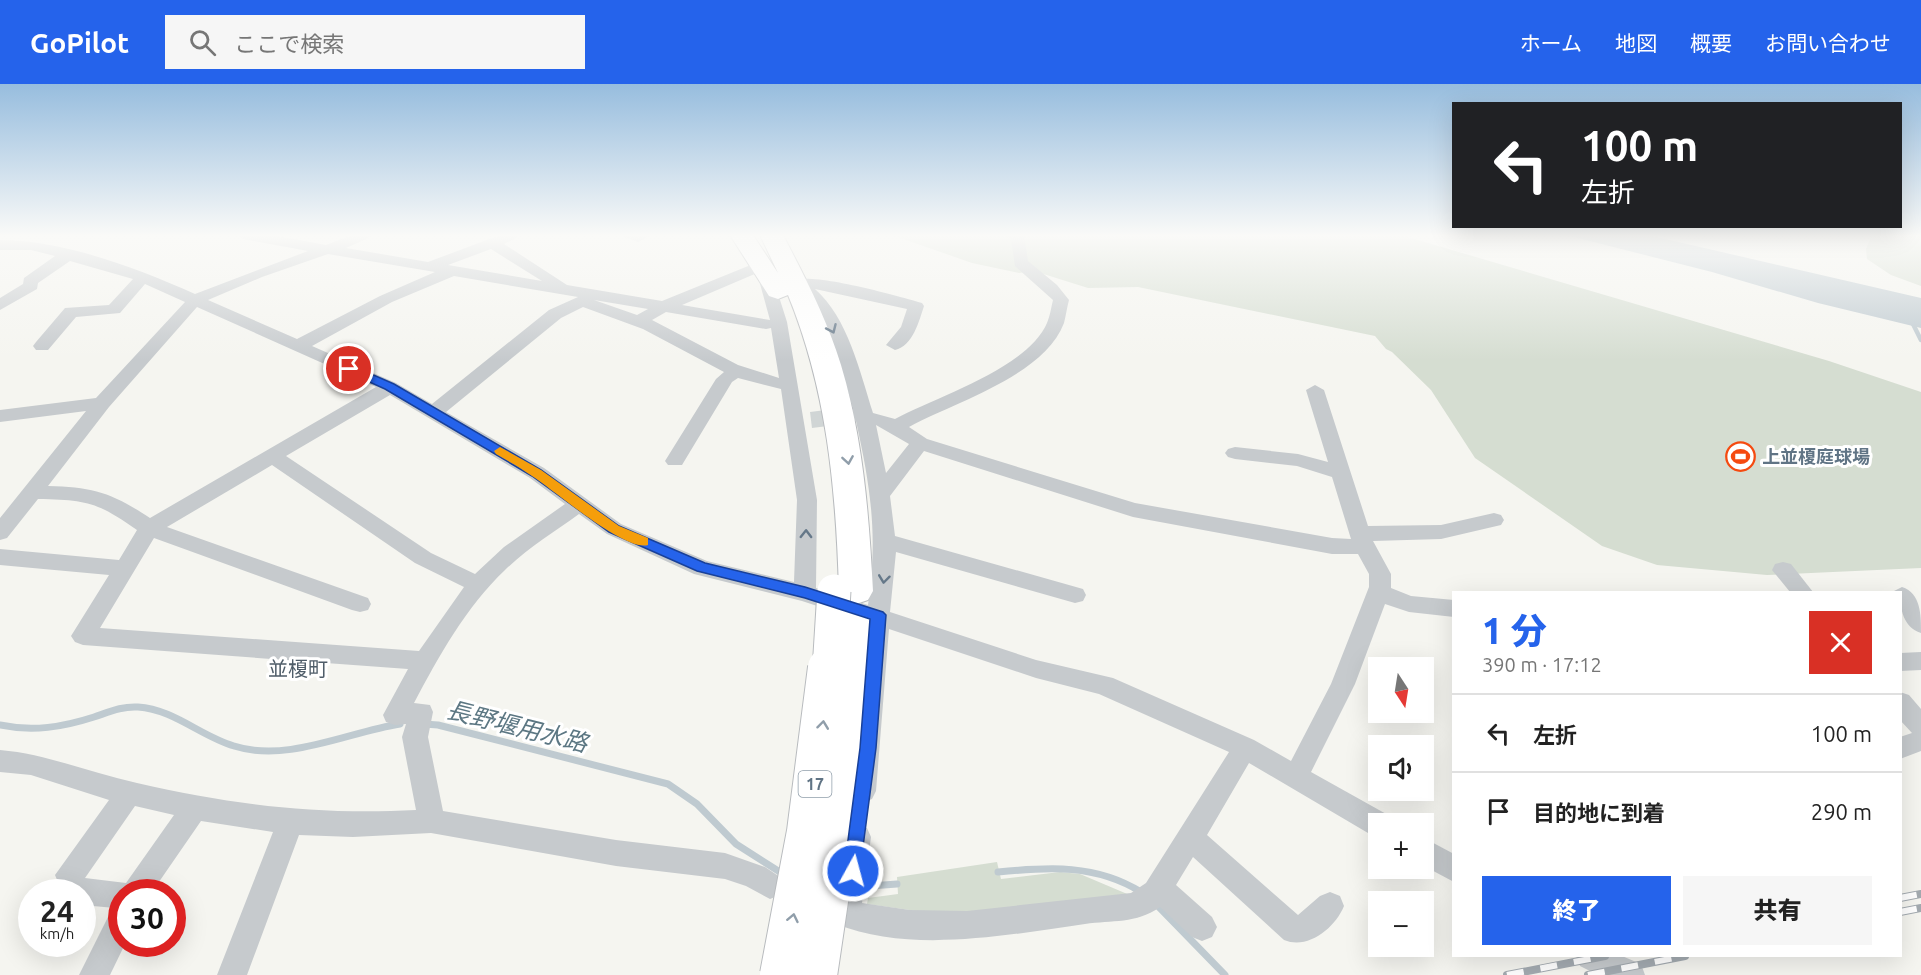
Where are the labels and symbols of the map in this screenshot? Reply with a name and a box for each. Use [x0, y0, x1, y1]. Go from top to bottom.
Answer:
one-way arrow [825, 322, 837, 333]
pin [323, 343, 374, 394]
sports icon: 上並榎庭球場 [1725, 441, 1757, 473]
place label: 上並榎庭球場 [1762, 446, 1870, 466]
one-way arrow [841, 455, 853, 465]
one-way arrow [800, 530, 812, 539]
one-way arrow [878, 574, 890, 583]
district label: 並榎町 [268, 657, 328, 680]
north arrow [1368, 657, 1434, 723]
water label: 長野堰用水路 [444, 696, 592, 758]
one-way arrow [817, 721, 829, 730]
road number: 17 [798, 771, 832, 797]
position arrow [821, 839, 885, 903]
speed limit sign: 30 [108, 879, 186, 957]
one-way arrow [786, 913, 799, 923]

